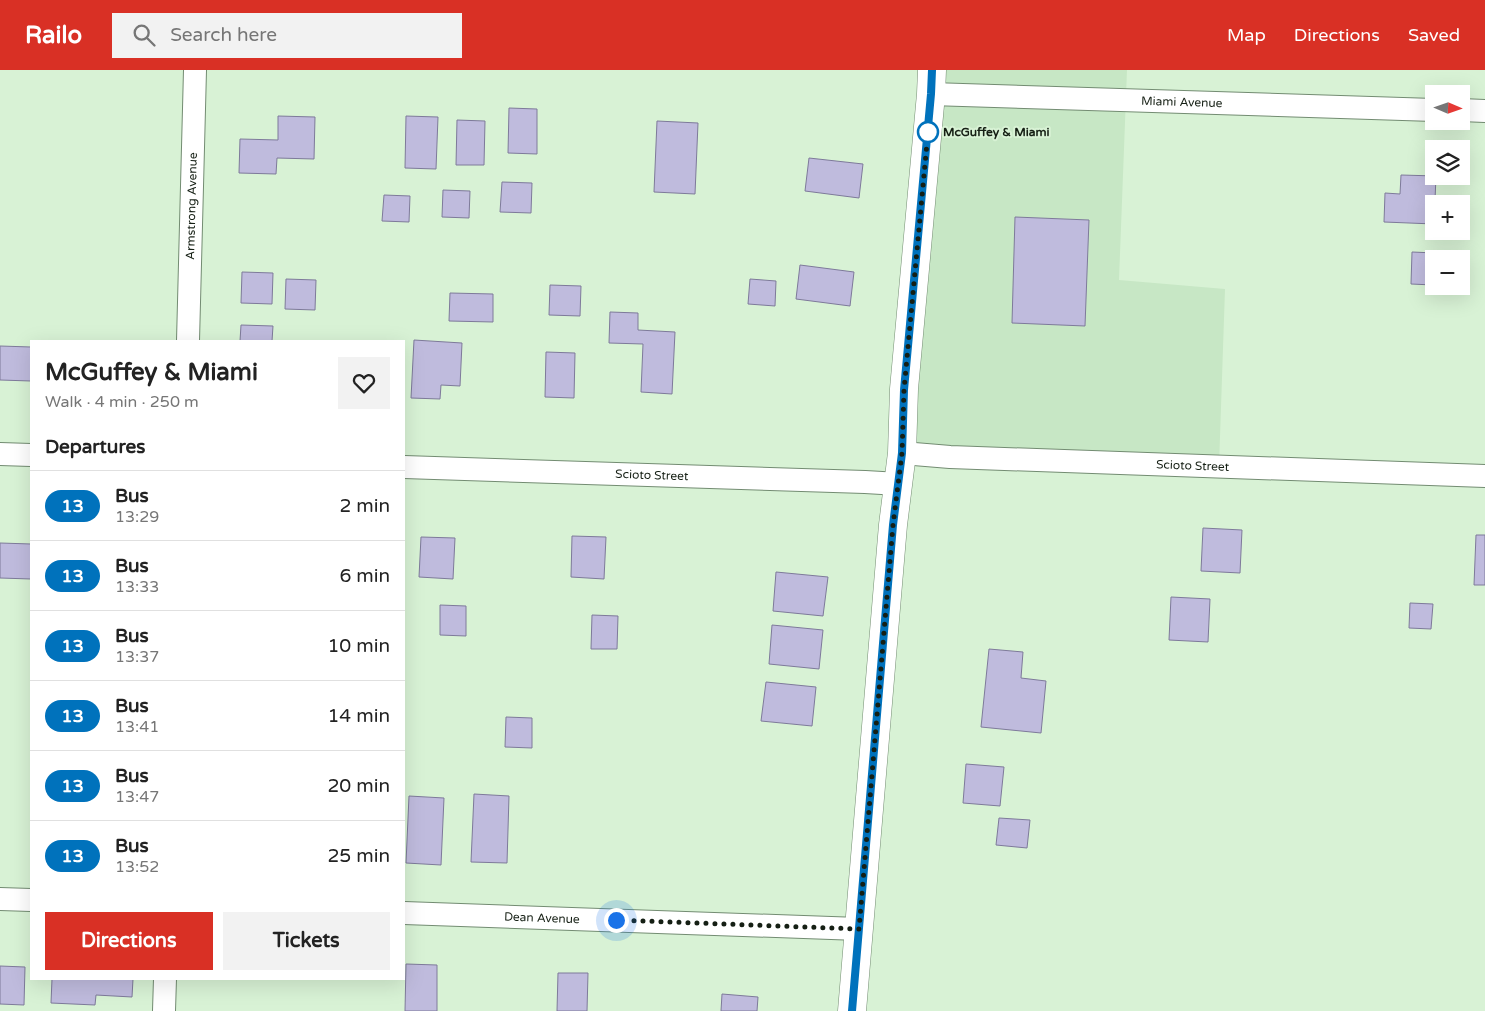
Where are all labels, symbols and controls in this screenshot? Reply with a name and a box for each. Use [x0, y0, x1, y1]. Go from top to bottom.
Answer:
search box [112, 13, 462, 58]
text: Railo [25, 21, 82, 50]
icon: search [130, 21, 158, 49]
text: Search here [170, 24, 277, 46]
text: Map [1227, 24, 1266, 46]
text: Directions [1294, 24, 1380, 46]
text: Saved [1408, 24, 1460, 46]
north arrow [1425, 85, 1470, 130]
map controls [1425, 85, 1470, 295]
street label: Miami Avenue [1141, 94, 1223, 110]
marker: McGuffey & Miami [917, 121, 939, 143]
place label: McGuffey & Miami [943, 125, 1049, 140]
button: layers [1425, 140, 1470, 185]
street label: Armstrong Avenue [183, 152, 200, 260]
button: + [1425, 195, 1470, 240]
button: − [1425, 250, 1470, 295]
button: heart [338, 357, 390, 409]
text: McGuffey & Miami [45, 358, 258, 387]
text: Walk · 4 min · 250 m [45, 392, 199, 412]
text: Departures [45, 436, 145, 458]
street label: Scioto Street [1156, 457, 1230, 474]
street label: Scioto Street [615, 467, 689, 483]
text: Bus [115, 485, 149, 507]
text: 13 [61, 495, 84, 517]
text: 2 min [339, 495, 390, 517]
text: 13:29 [115, 507, 159, 527]
text: Bus [115, 555, 149, 577]
text: 13 [61, 565, 84, 587]
text: 6 min [339, 565, 390, 587]
text: 13:33 [115, 577, 159, 597]
text: Bus [115, 625, 149, 647]
text: 13 [61, 635, 84, 657]
text: 10 min [327, 635, 390, 657]
text: 13:37 [115, 647, 159, 667]
text: Bus [115, 695, 149, 717]
text: 13 [61, 705, 84, 727]
text: 14 min [327, 705, 390, 727]
text: 13:41 [115, 717, 159, 737]
text: Bus [115, 765, 149, 787]
text: 13 [61, 775, 84, 797]
text: 20 min [327, 775, 390, 797]
text: 13:47 [115, 787, 159, 807]
text: Bus [115, 835, 149, 857]
text: 13 [61, 845, 84, 867]
text: 25 min [327, 845, 390, 867]
text: 13:52 [115, 857, 159, 877]
your location [604, 908, 629, 933]
street label: Dean Avenue [504, 910, 580, 926]
button: Directions [45, 912, 213, 970]
button: Tickets [223, 912, 390, 970]

